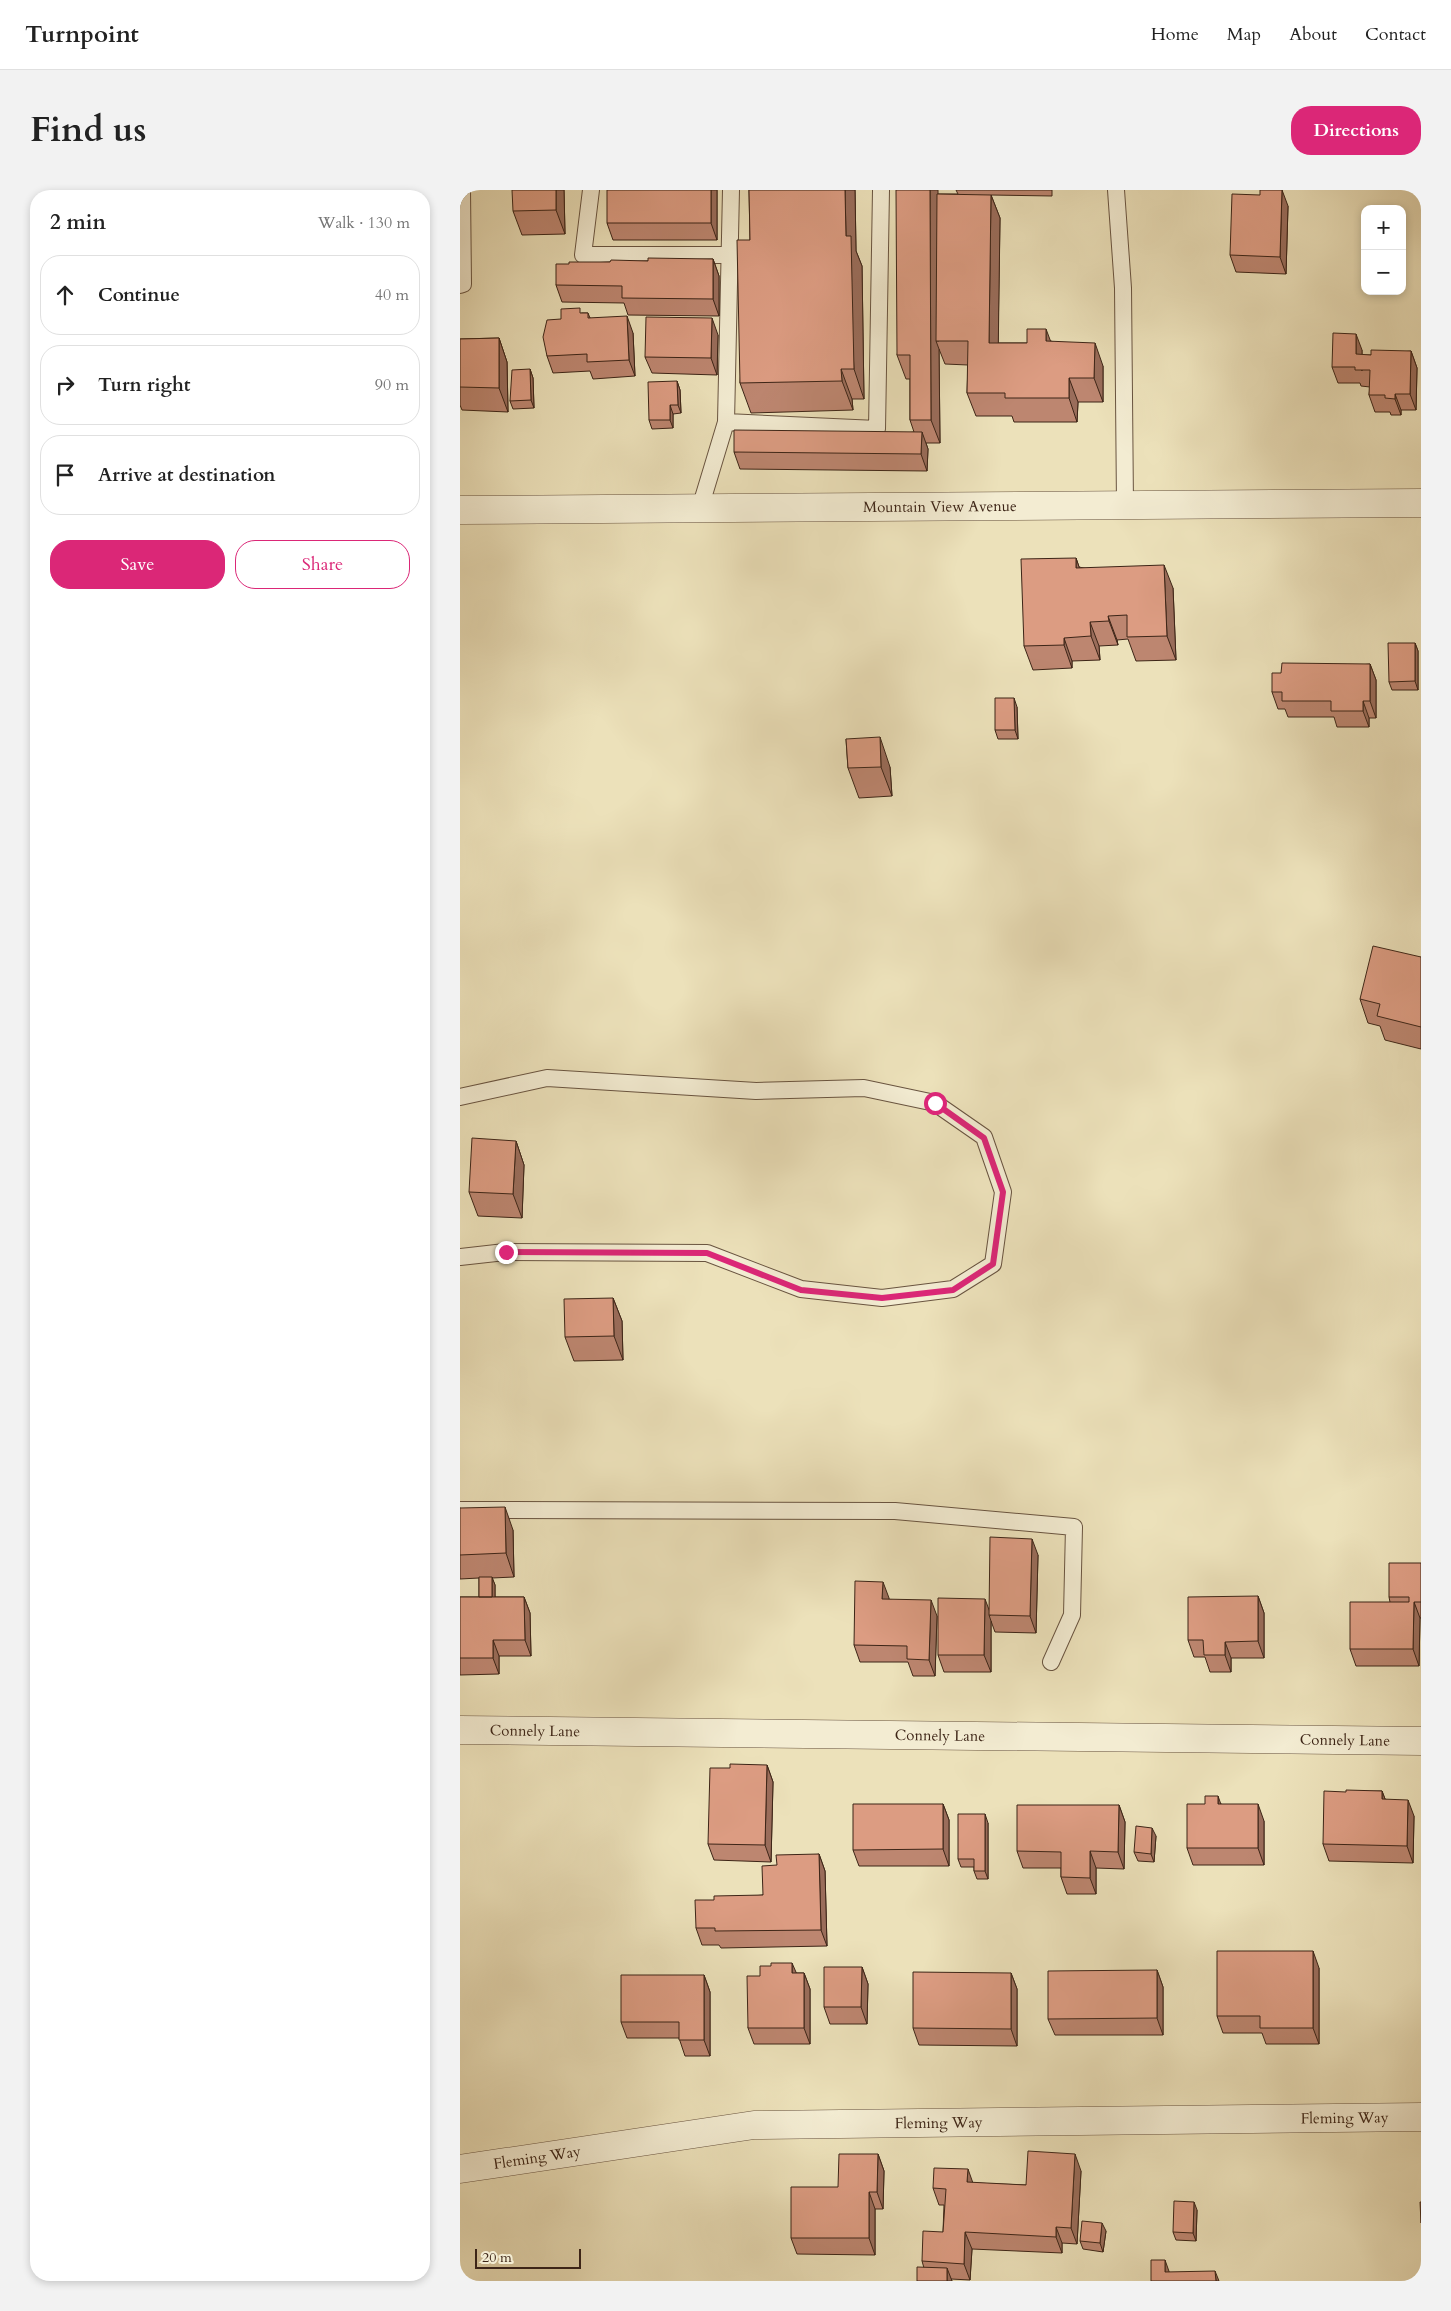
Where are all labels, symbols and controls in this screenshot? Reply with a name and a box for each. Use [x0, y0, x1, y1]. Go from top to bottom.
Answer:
text: Turnpoint [25, 18, 139, 51]
text: Home [1151, 22, 1199, 47]
text: Map [1227, 22, 1261, 47]
text: About [1289, 22, 1337, 47]
text: Contact [1365, 22, 1426, 47]
text: Find us [30, 106, 146, 154]
button: Directions [1291, 106, 1421, 155]
map controls [1361, 205, 1406, 295]
button: + [1361, 205, 1406, 250]
text: 2 min [50, 208, 106, 237]
text: Walk · 130 m [318, 212, 410, 234]
button: − [1361, 250, 1406, 295]
icon: ahead [51, 281, 79, 309]
text: Continue [98, 282, 180, 308]
text: 40 m [375, 284, 409, 306]
icon: right [51, 371, 79, 399]
text: Turn right [98, 372, 190, 398]
text: 90 m [375, 374, 409, 396]
icon: arrive [51, 461, 79, 489]
text: Arrive at destination [98, 462, 275, 488]
street label: Mountain View Avenue [863, 496, 1017, 517]
button: Save [50, 540, 225, 589]
button: Share [235, 540, 410, 589]
route start [924, 1092, 947, 1115]
route end [495, 1241, 518, 1264]
street label: Connely Lane [490, 1720, 580, 1741]
street label: Connely Lane [895, 1725, 985, 1746]
street label: Connely Lane [1300, 1730, 1390, 1751]
street label: Fleming Way [1301, 2107, 1389, 2128]
street label: Fleming Way [895, 2112, 983, 2133]
street label: Fleming Way [492, 2141, 582, 2174]
scale bar [475, 2246, 581, 2269]
text: 20 m [482, 2248, 512, 2267]

